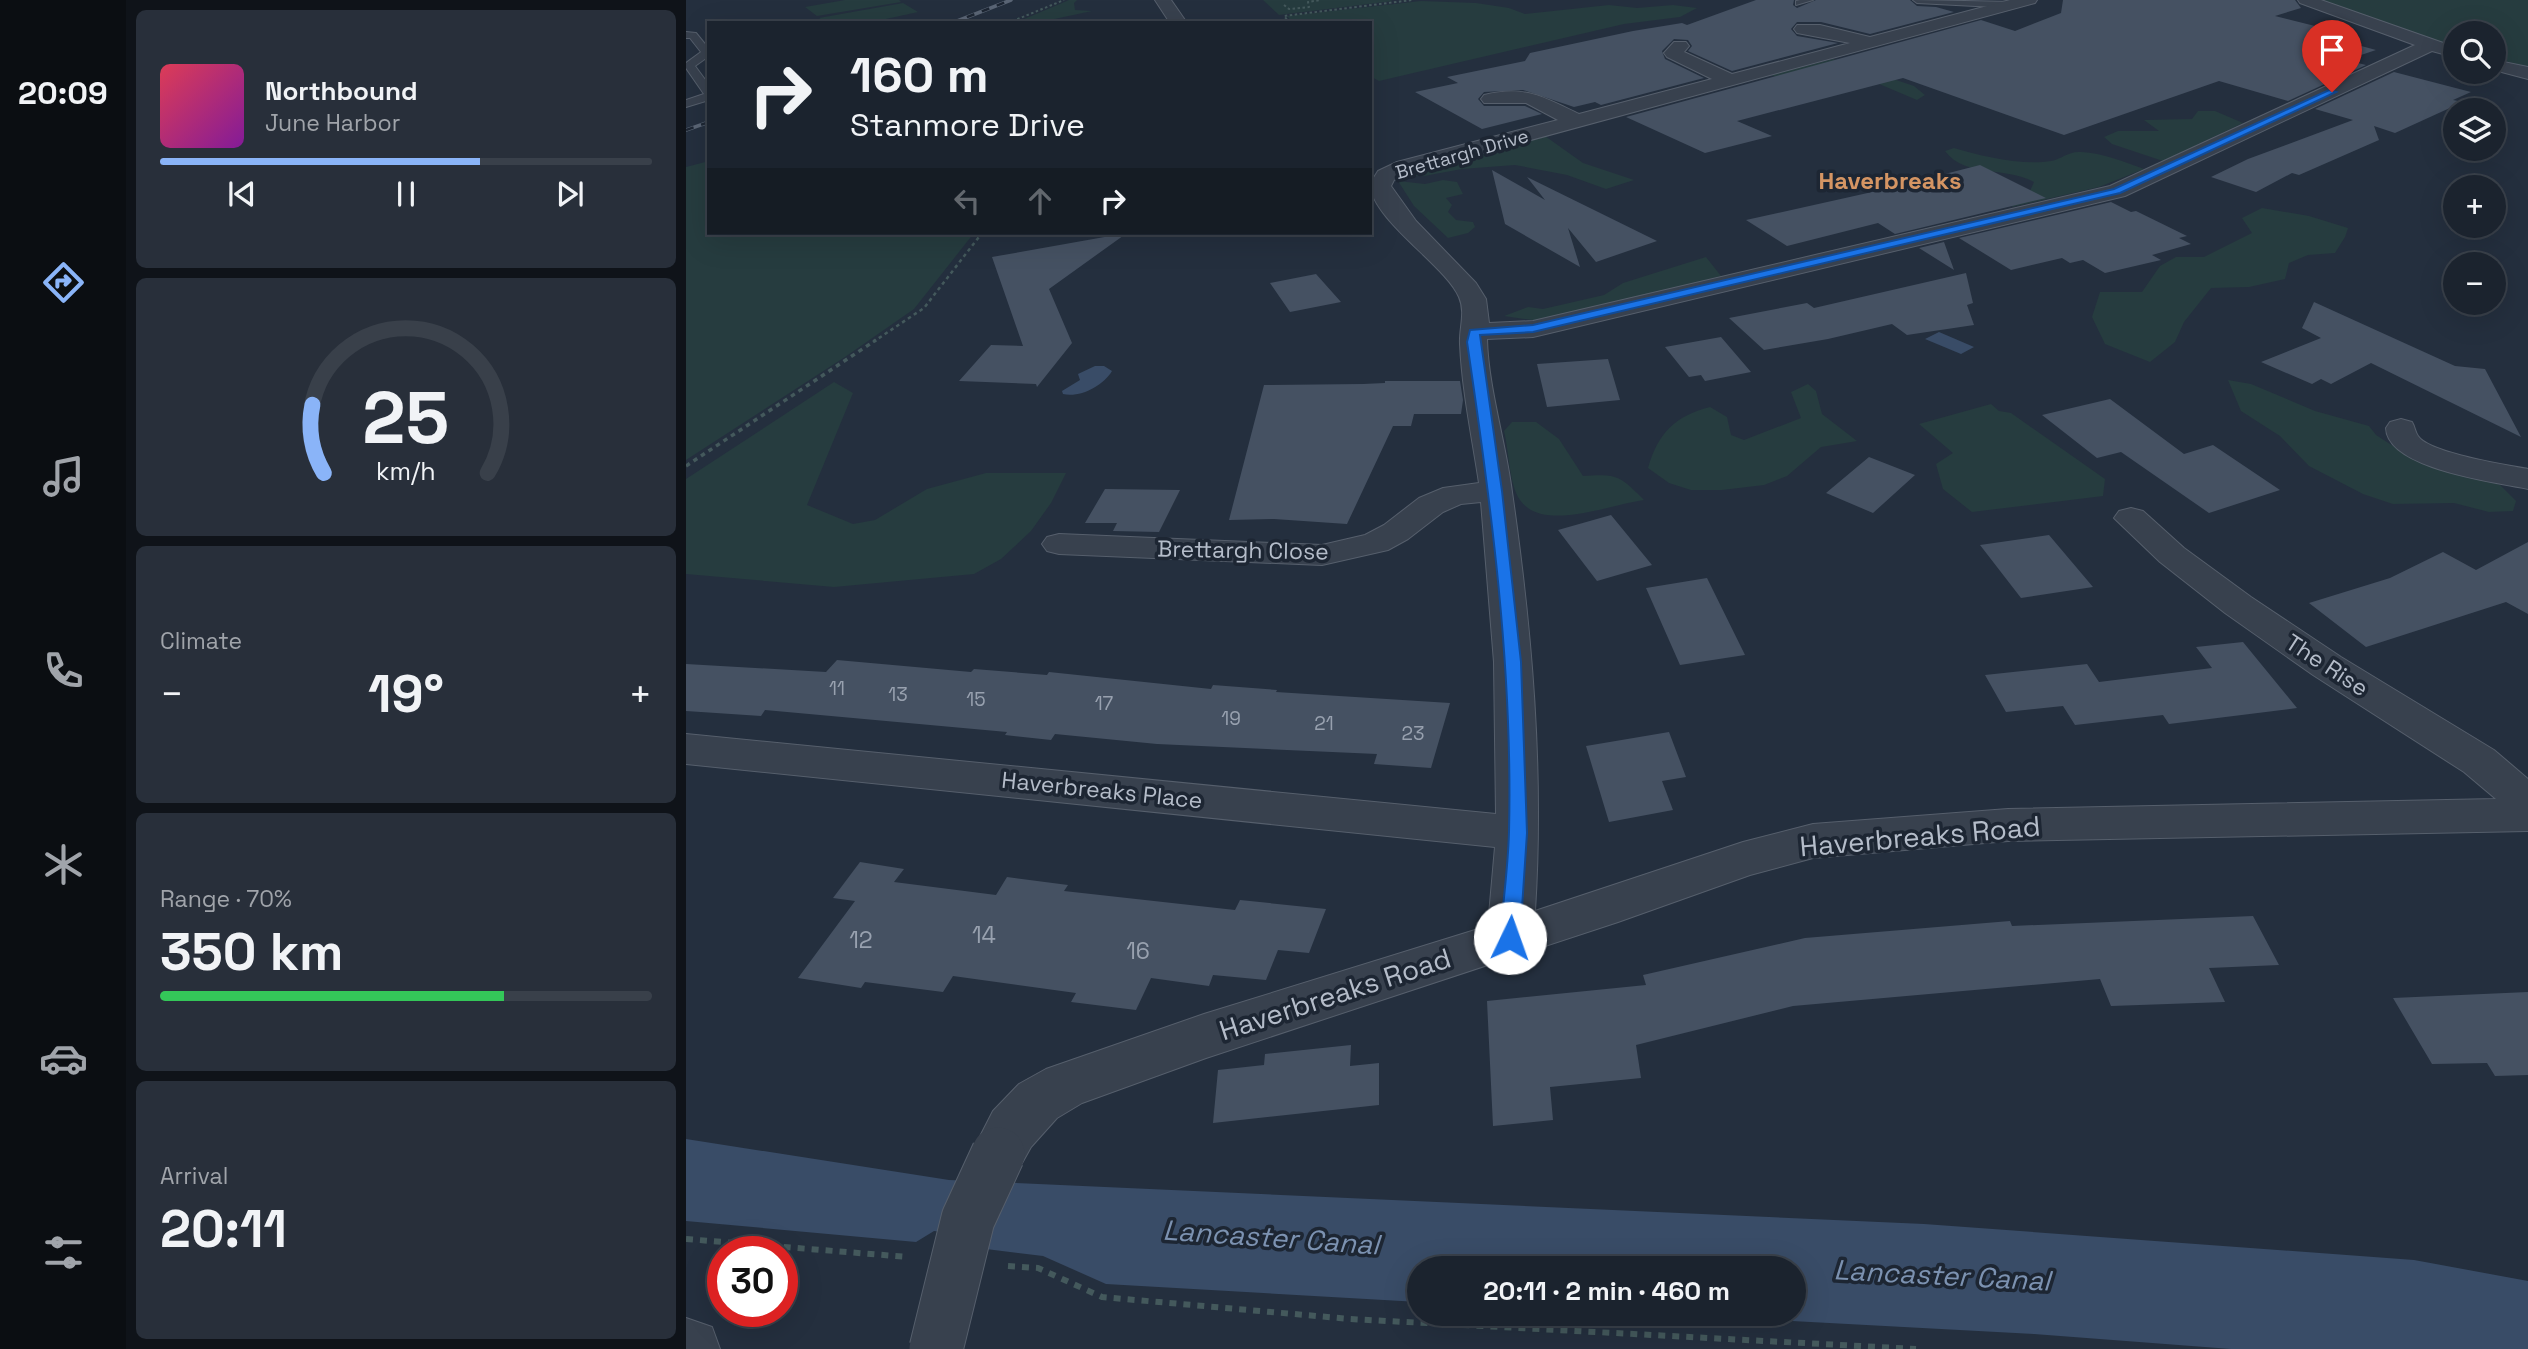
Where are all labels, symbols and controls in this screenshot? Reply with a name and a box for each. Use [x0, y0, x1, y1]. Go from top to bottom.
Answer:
pin [2302, 20, 2362, 92]
map controls [2443, 21, 2506, 315]
button: search [2443, 21, 2506, 84]
icon: arrive [2313, 31, 2351, 69]
text: 160 m [850, 44, 988, 106]
icon: right [735, 49, 826, 140]
text: 20:09 [18, 73, 108, 113]
text: Northbound [265, 74, 418, 108]
button: layers [2443, 98, 2506, 161]
text: Stanmore Drive [850, 105, 1085, 145]
text: June Harbor [265, 108, 400, 138]
street label: Brettargh Drive [1392, 123, 1532, 185]
district label: Haverbreaks [1819, 165, 1962, 196]
icon: previous [223, 175, 261, 213]
icon: pause [387, 175, 425, 213]
icon: next [551, 175, 589, 213]
button: + [2443, 175, 2506, 238]
icon: left [948, 182, 986, 220]
icon: ahead [1021, 182, 1059, 220]
icon: right [1094, 182, 1132, 220]
button: − [2443, 252, 2506, 315]
icon: directions [39, 258, 88, 307]
text: 25 [363, 371, 449, 464]
icon: music [39, 452, 88, 501]
text: km/h [376, 454, 436, 486]
street label: Brettargh Close [1157, 534, 1329, 566]
text: Climate [160, 626, 242, 656]
street label: The Rise [2280, 627, 2374, 703]
icon: phone [39, 646, 88, 695]
text: 19° [368, 661, 444, 727]
text: − [160, 670, 184, 718]
text: + [628, 670, 652, 718]
house number: 11 [829, 676, 845, 701]
house number: 13 [888, 682, 908, 707]
house number: 15 [966, 687, 986, 712]
house number: 17 [1095, 691, 1114, 716]
house number: 19 [1221, 706, 1241, 731]
house number: 21 [1314, 711, 1334, 736]
house number: 23 [1402, 721, 1424, 746]
street label: Haverbreaks Place [1000, 765, 1204, 815]
street label: Haverbreaks Road [1798, 808, 2042, 864]
icon: climate [39, 840, 88, 889]
text: Range · 70% [160, 884, 292, 914]
position arrow [1473, 901, 1547, 975]
text: 350 km [160, 919, 343, 985]
house number: 14 [972, 920, 996, 950]
house number: 12 [849, 925, 873, 955]
house number: 16 [1126, 936, 1150, 966]
street label: Haverbreaks Road [1215, 940, 1455, 1048]
icon: car [39, 1034, 88, 1083]
text: Arrival [160, 1161, 228, 1191]
text: 20:11 [160, 1196, 287, 1262]
water label: Lancaster Canal [1162, 1211, 1383, 1263]
icon: filters [39, 1228, 88, 1277]
speed limit sign: 30 [707, 1236, 798, 1327]
water label: Lancaster Canal [1833, 1251, 2054, 1299]
text: 20:11 · 2 min · 460 m [1483, 1274, 1730, 1308]

